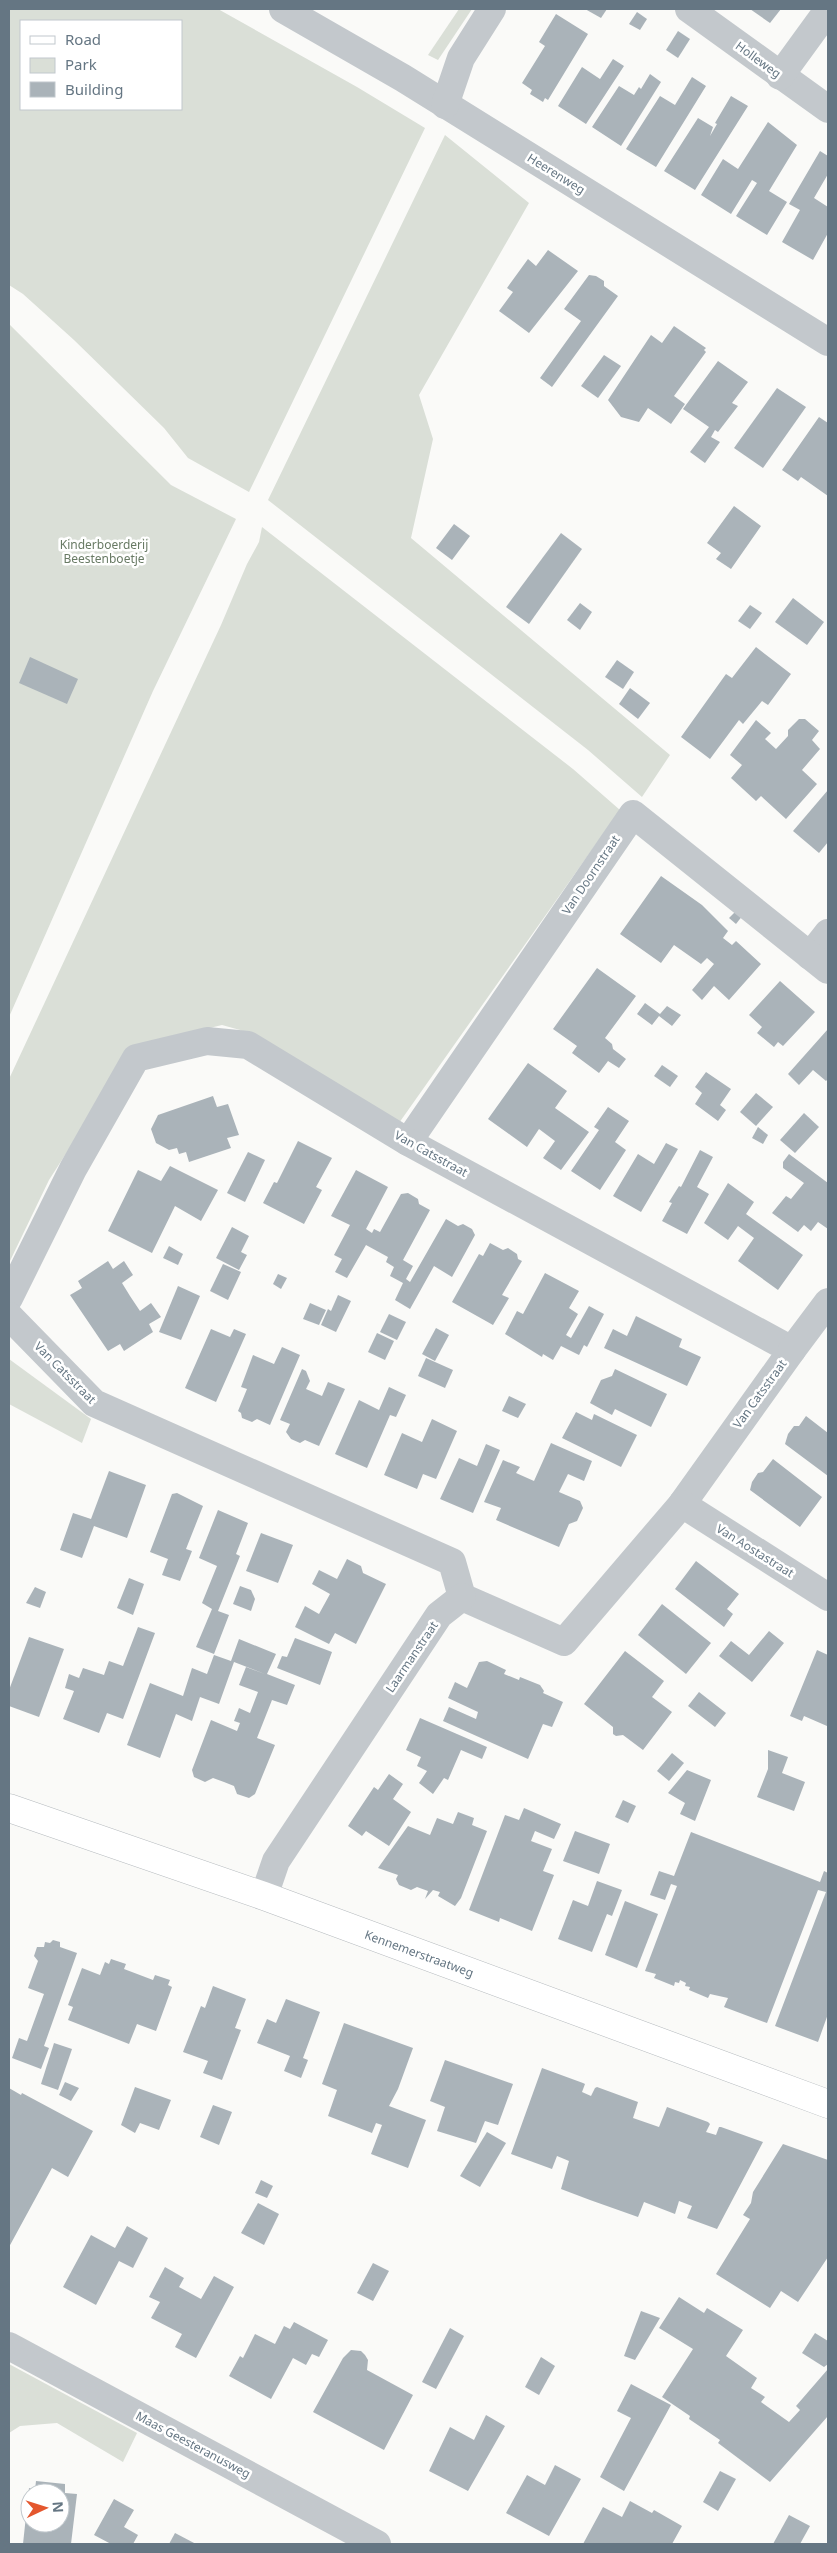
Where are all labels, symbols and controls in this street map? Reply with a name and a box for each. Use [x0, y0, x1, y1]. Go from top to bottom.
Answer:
legend [20, 20, 182, 110]
text: Road [65, 29, 101, 49]
street label: Holleweg [732, 37, 785, 82]
text: Park [65, 54, 97, 74]
text: Building [65, 79, 123, 99]
street label: Heerenweg [524, 149, 588, 198]
park label: Kinderboerderij Beestenboetje [60, 536, 148, 567]
street label: Van Doornstraat [558, 831, 624, 918]
street label: Van Catsstraat [392, 1126, 471, 1181]
street label: Van Catsstraat [31, 1338, 101, 1408]
street label: Van Catsstraat [729, 1355, 791, 1432]
street label: Van Aostastraat [713, 1520, 798, 1582]
street label: Laarmanstraat [381, 1617, 442, 1696]
street label: Kennemerstraatweg [362, 1926, 476, 1981]
street label: Maas Geesteranusweg [133, 2407, 254, 2482]
north arrow [20, 2483, 70, 2533]
text: N [49, 2501, 68, 2513]

